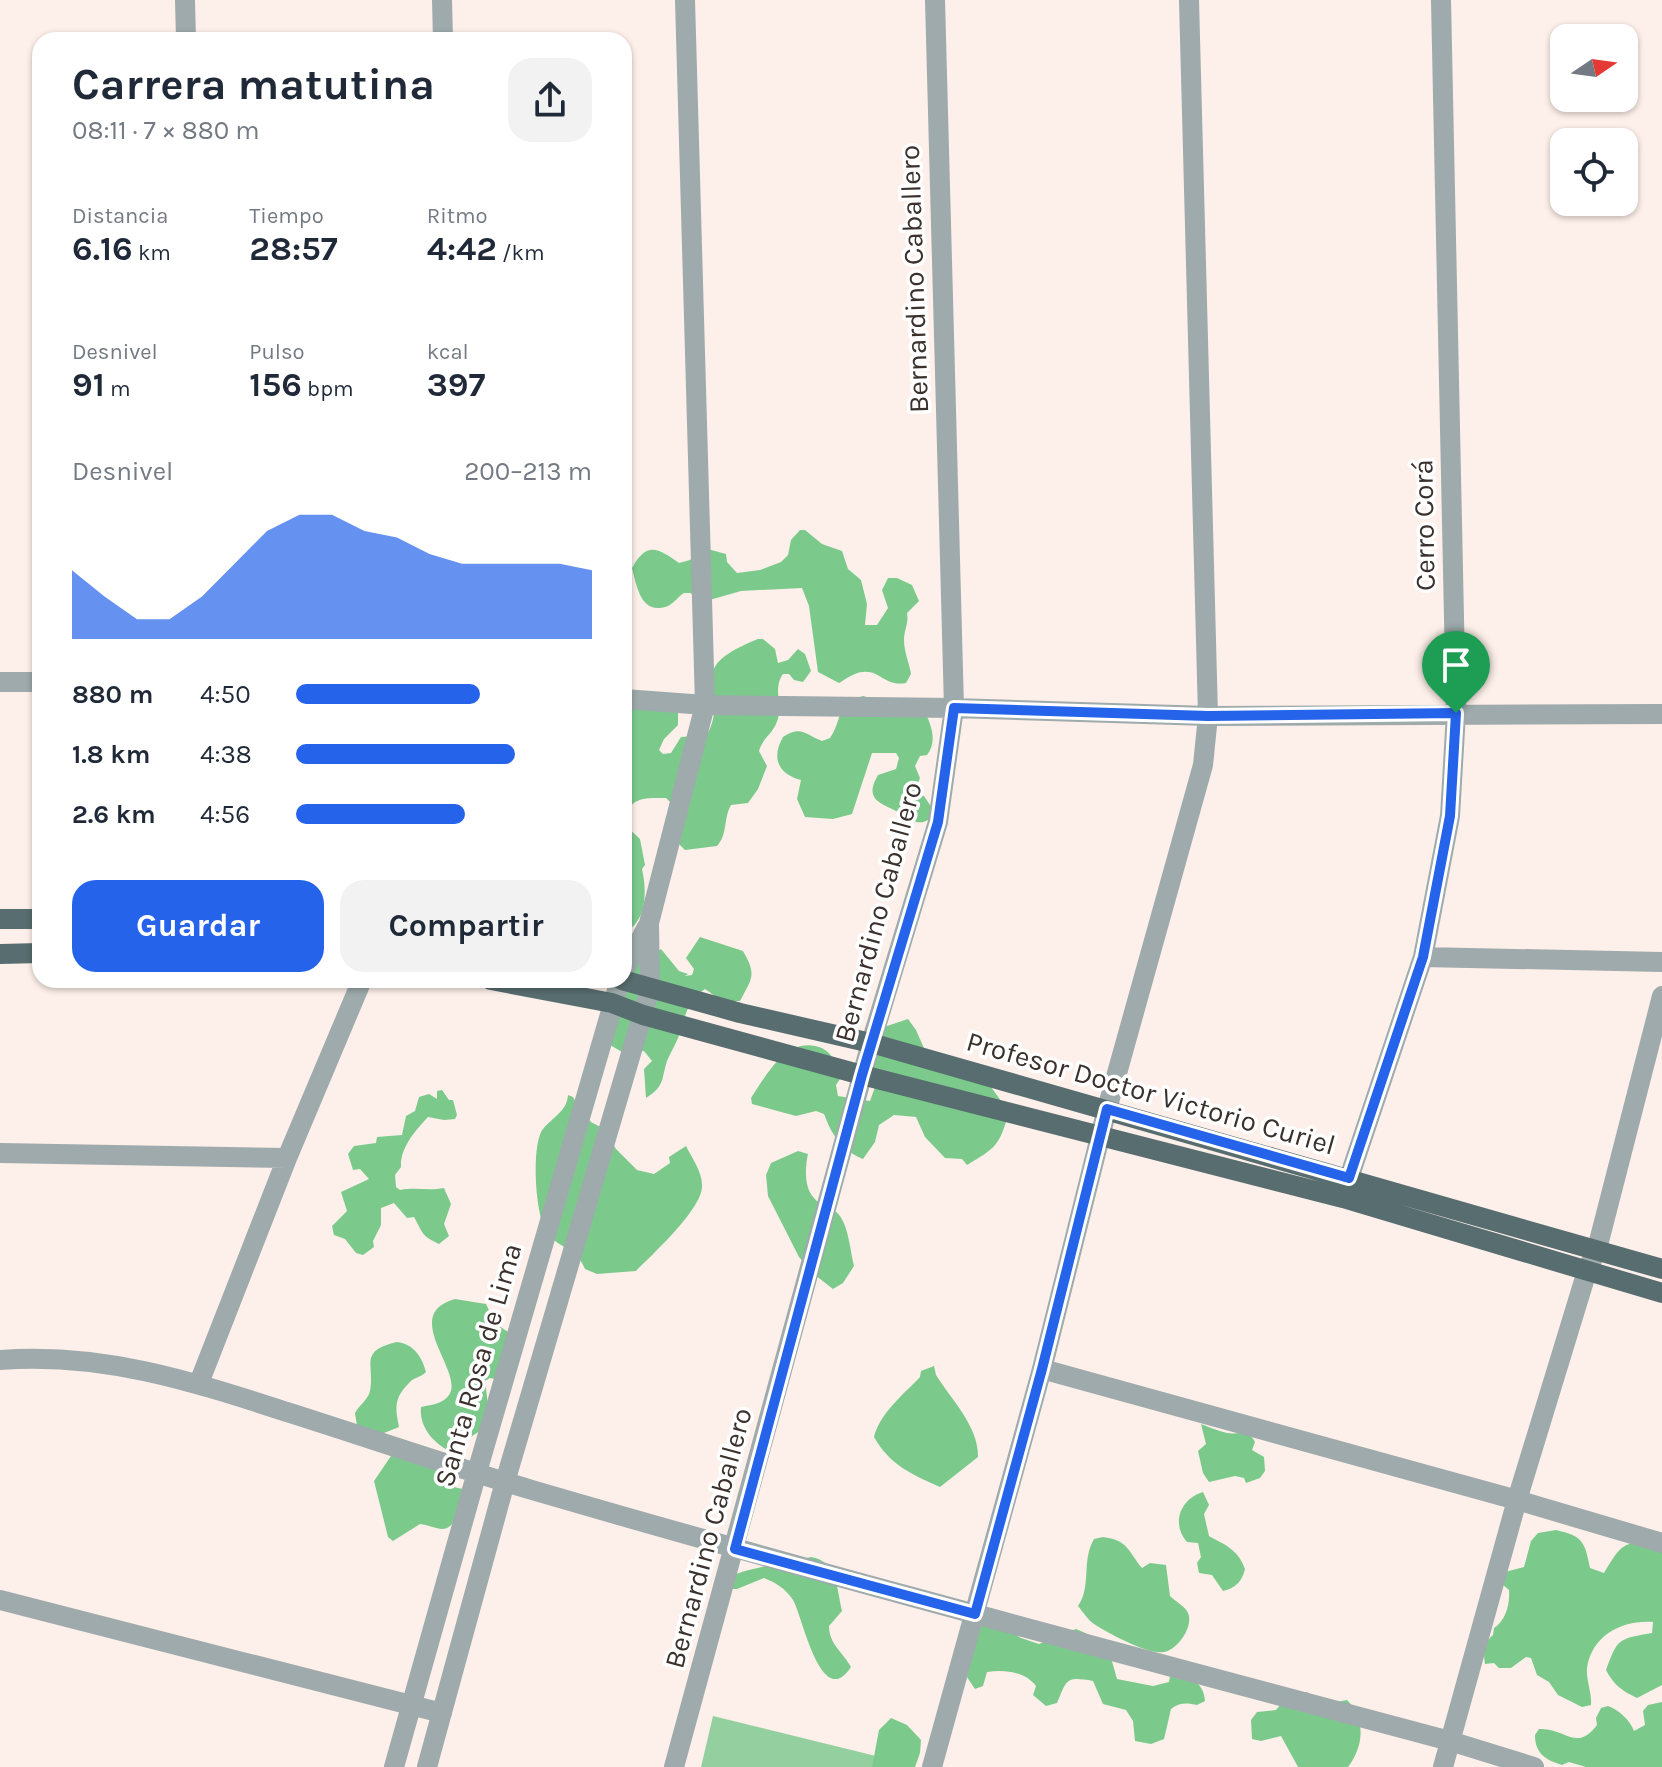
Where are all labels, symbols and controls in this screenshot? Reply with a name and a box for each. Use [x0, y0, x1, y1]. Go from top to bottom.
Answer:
north arrow [1550, 24, 1638, 112]
map controls [1550, 24, 1638, 216]
button: share [508, 58, 592, 142]
text: Carrera matutina [72, 59, 435, 110]
text: 08:11 · 7 × 880 m [72, 115, 260, 146]
button: locate [1550, 128, 1638, 216]
street label: Bernardino Caballero [893, 144, 935, 414]
text: Distancia [72, 203, 168, 229]
text: Tiempo [249, 203, 324, 229]
text: Ritmo [427, 203, 488, 229]
text: 6.16 [72, 229, 133, 269]
text: 28:57 [249, 229, 338, 269]
text: 4:42 [427, 229, 497, 269]
text: km [133, 240, 171, 266]
text: /km [497, 240, 545, 266]
text: Desnivel [72, 339, 158, 365]
text: Pulso [249, 339, 305, 365]
text: kcal [427, 339, 469, 365]
text: 91 [72, 365, 105, 405]
text: 156 [249, 365, 302, 405]
text: 397 [427, 365, 485, 405]
text: m [105, 376, 131, 402]
text: bpm [302, 376, 354, 402]
text: Desnivel [72, 456, 173, 487]
text: 200–213 m [464, 456, 592, 487]
street label: Cerro Corá [1406, 459, 1442, 591]
pin [1422, 631, 1490, 713]
icon: arrive [1434, 643, 1478, 687]
text: 880 m [72, 679, 153, 710]
text: 4:50 [200, 679, 251, 710]
text: 1.8 km [72, 739, 150, 770]
text: 4:38 [200, 739, 252, 770]
street label: Bernardino Caballero [827, 778, 929, 1046]
text: 2.6 km [72, 799, 156, 830]
text: 4:56 [200, 799, 250, 830]
button: Guardar [72, 880, 324, 972]
button: Compartir [340, 880, 592, 972]
street label: Profesor Doctor Victorio Curiel [963, 1024, 1339, 1162]
street label: Santa Rosa de Lima [427, 1239, 529, 1491]
street label: Bernardino Caballero [657, 1404, 759, 1672]

